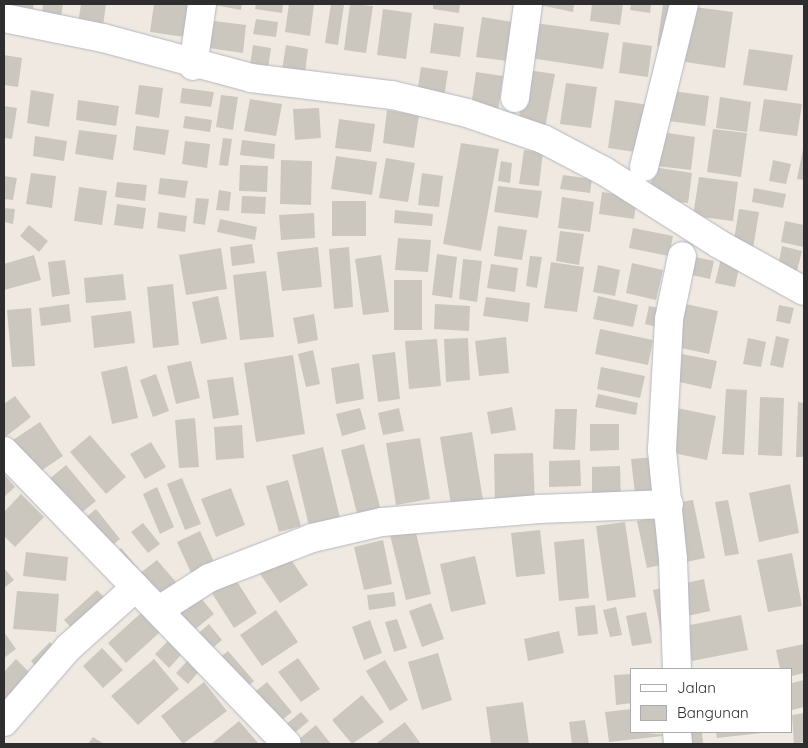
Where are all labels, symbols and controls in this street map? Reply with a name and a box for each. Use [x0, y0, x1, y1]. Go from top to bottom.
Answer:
legend [630, 668, 793, 733]
text: Jalan [677, 678, 716, 697]
text: Bangunan [677, 703, 749, 722]

